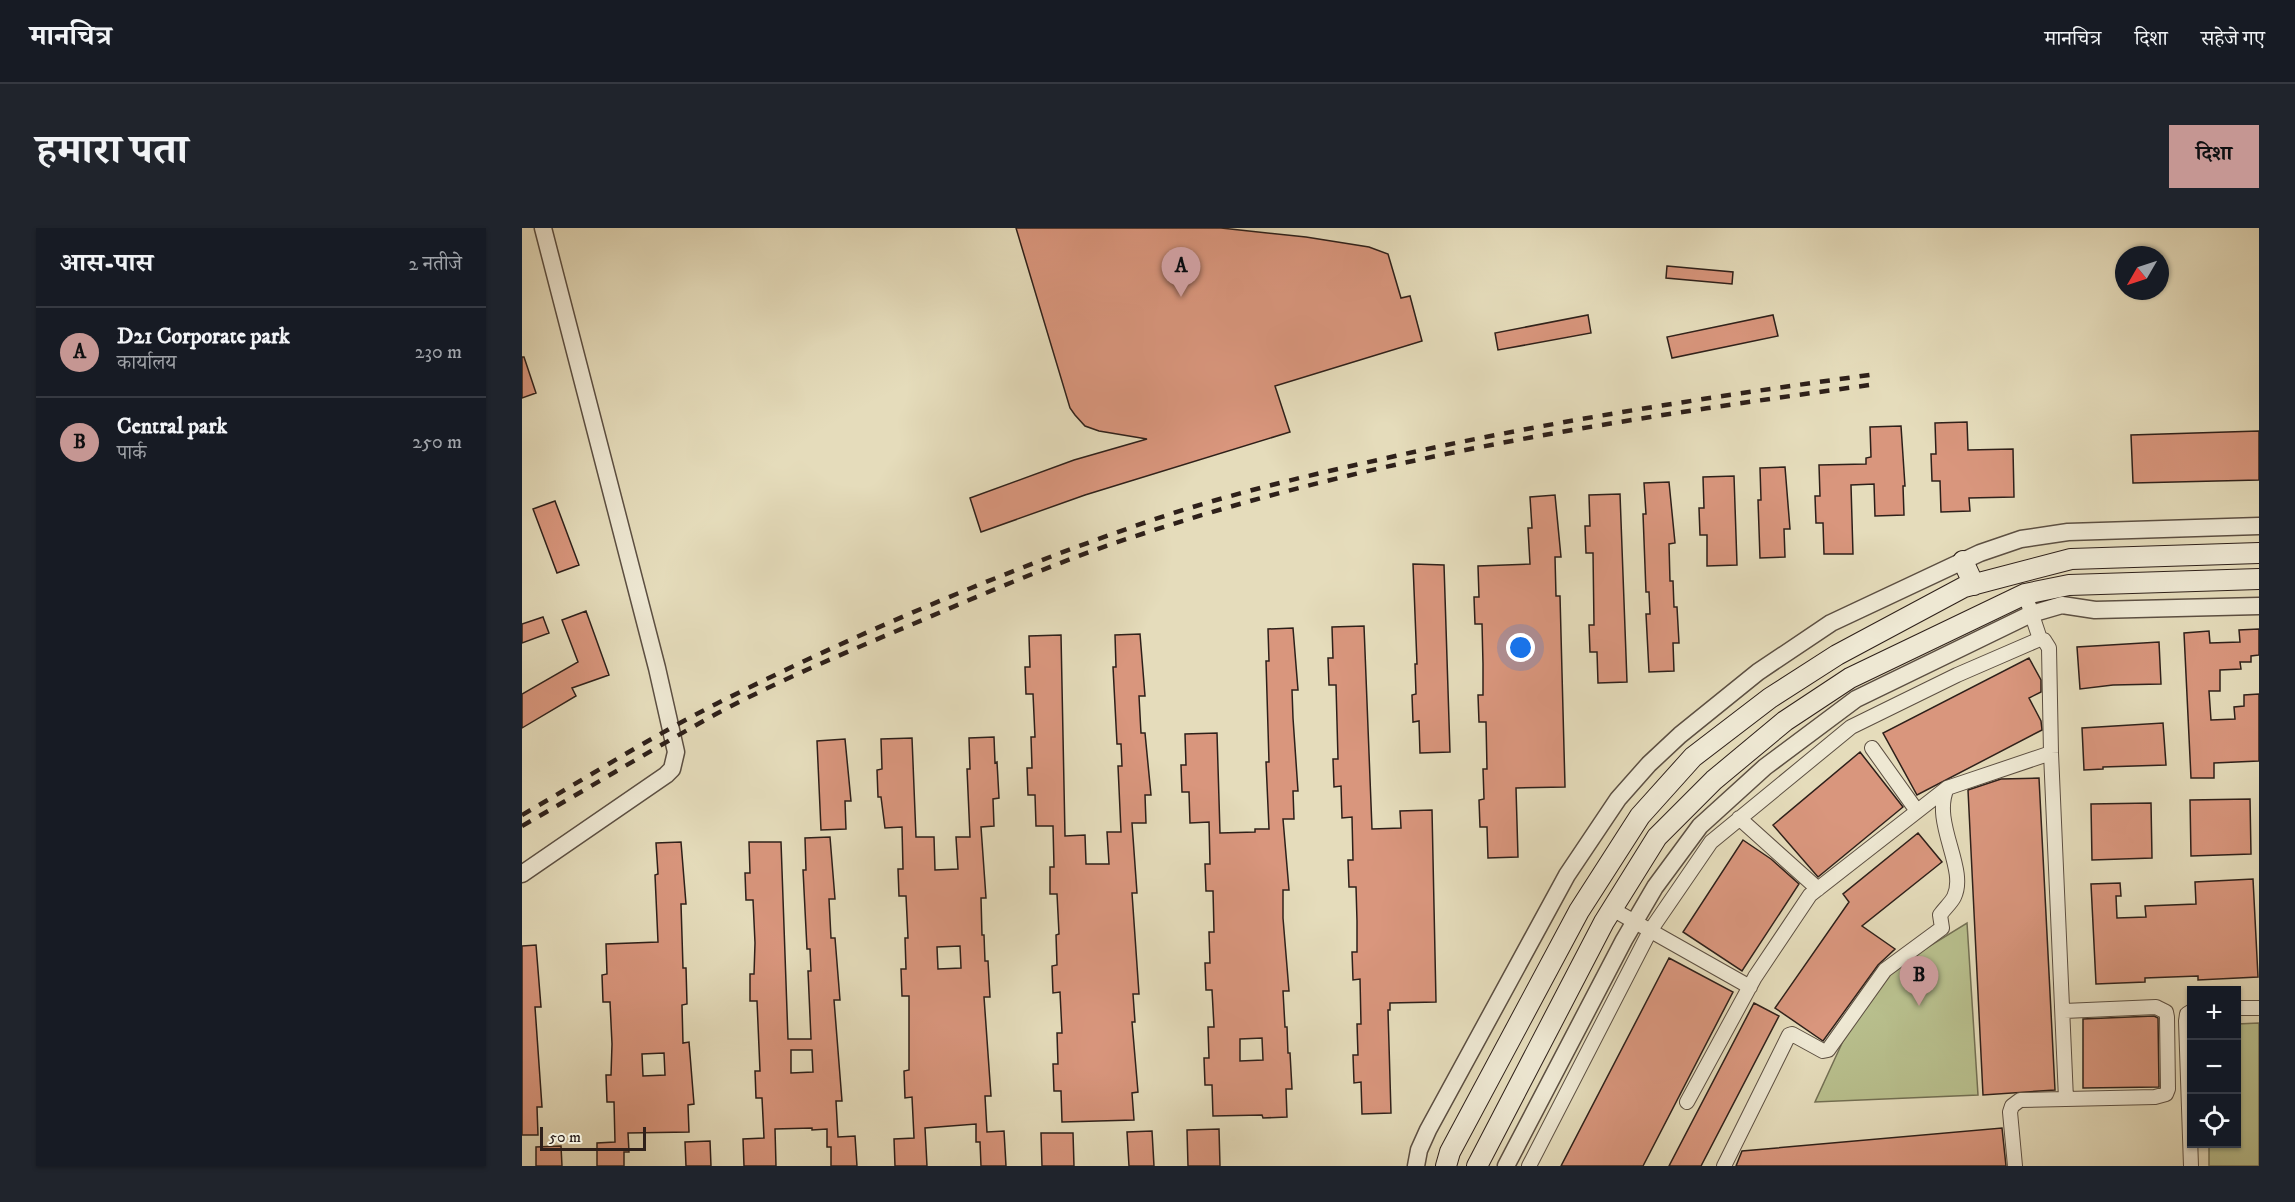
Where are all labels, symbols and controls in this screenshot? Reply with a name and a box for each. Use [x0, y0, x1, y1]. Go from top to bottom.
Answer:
text: मानचित्र [30, 19, 112, 54]
text: मानचित्र [2044, 26, 2101, 52]
text: दिशा [2134, 26, 2168, 52]
text: सहेजे गए [2201, 26, 2265, 52]
text: हमारा पता [36, 125, 188, 177]
button: दिशा [2169, 125, 2259, 188]
north arrow [2115, 246, 2169, 300]
text: आस-पास [60, 247, 153, 280]
pin: A [1162, 248, 1200, 297]
text: 2 नतीजे [409, 252, 462, 277]
text: D21 Corporate park [117, 323, 290, 350]
text: A [73, 340, 86, 365]
text: 230 m [415, 340, 462, 365]
text: कार्यालय [117, 351, 176, 376]
text: Central park [117, 413, 227, 440]
text: B [73, 430, 86, 455]
text: 250 m [412, 430, 462, 455]
text: पार्क [117, 441, 146, 466]
your location [1506, 633, 1535, 662]
pin: B [1900, 956, 1938, 1006]
map controls [2187, 986, 2241, 1148]
button: + [2187, 986, 2241, 1040]
button: − [2187, 1040, 2241, 1094]
button: locate [2187, 1094, 2241, 1148]
scale bar [540, 1124, 646, 1152]
text: 50 m [549, 1127, 581, 1147]

